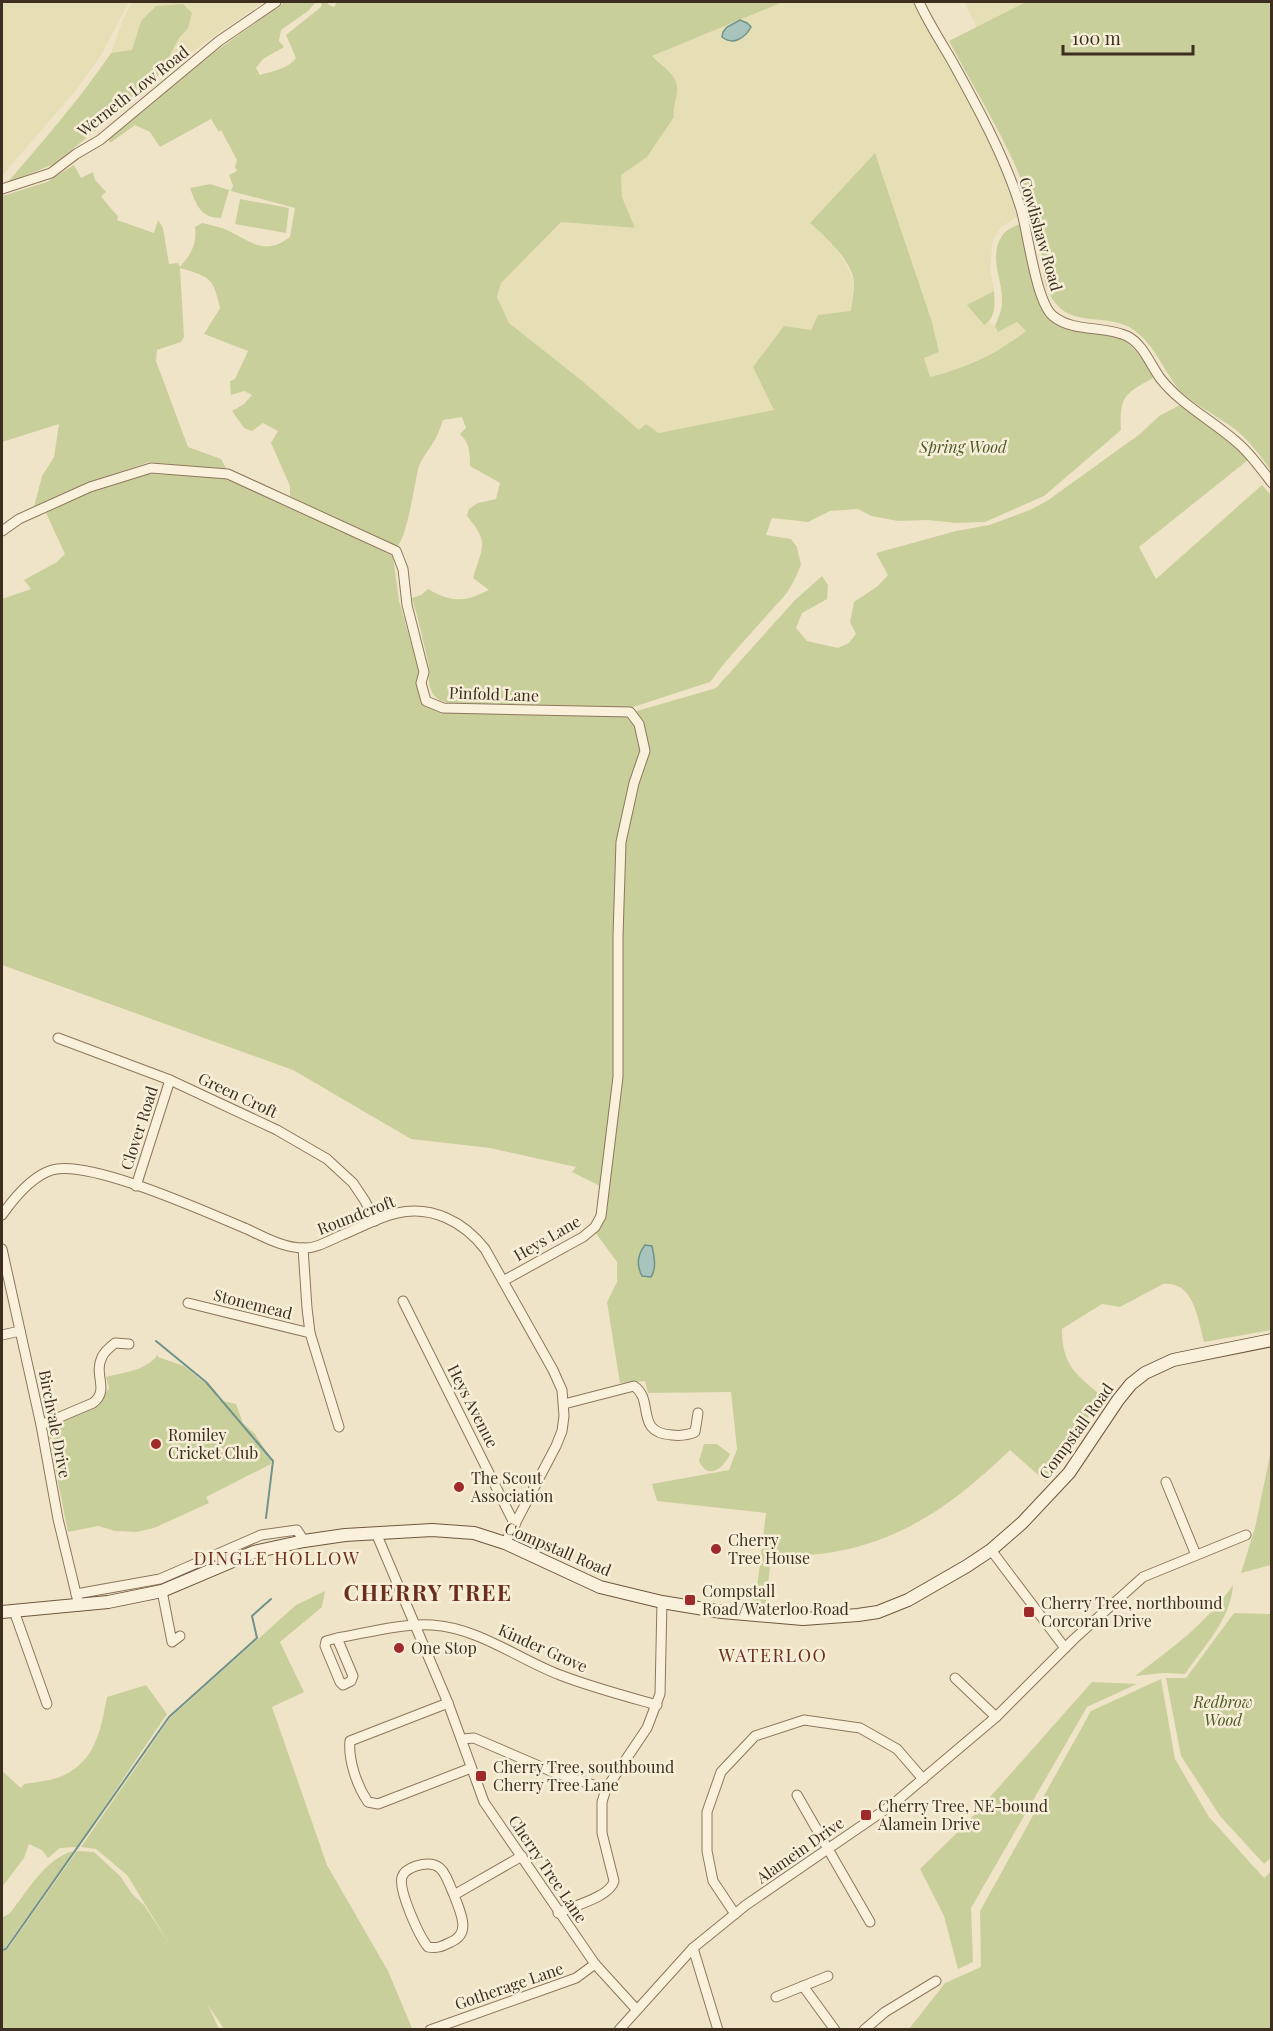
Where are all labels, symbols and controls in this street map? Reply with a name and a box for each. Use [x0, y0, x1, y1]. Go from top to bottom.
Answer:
scale bar [1063, 18, 1194, 56]
text: 100 m [1072, 26, 1121, 50]
street label: Werneth Low Road [72, 41, 193, 141]
street label: Cowlishaw Road [1015, 174, 1068, 293]
park label: Spring Wood [918, 436, 1008, 457]
street label: Pinfold Lane [449, 681, 539, 706]
street label: Green Croft [195, 1067, 282, 1122]
street label: Clover Road [115, 1083, 162, 1172]
street label: Roundcroft [314, 1190, 398, 1239]
street label: Heys Lane [510, 1210, 584, 1265]
street label: Stonemead [212, 1284, 295, 1323]
street label: Heys Avenue [443, 1360, 503, 1451]
street label: Birchvale Drive [35, 1368, 76, 1480]
street label: Compstall Road [1034, 1379, 1117, 1483]
place label: Romiley Cricket Club [168, 1424, 258, 1463]
marker: Romiley Cricket Club [149, 1437, 163, 1451]
place label: The Scout Association [470, 1467, 554, 1506]
marker: The Scout Association [452, 1480, 466, 1494]
street label: Compstall Road [502, 1517, 615, 1580]
place label: Cherry Tree House [728, 1529, 810, 1568]
marker: Cherry Tree House [709, 1542, 723, 1556]
district label: DINGLE HOLLOW [194, 1546, 361, 1570]
district label: CHERRY TREE [343, 1577, 513, 1607]
place label: Compstall Road/Waterloo Road [702, 1580, 849, 1619]
place label: Cherry Tree, northbound Corcoran Drive [1041, 1592, 1223, 1631]
marker: Compstall Road/Waterloo Road [683, 1593, 697, 1607]
marker: Cherry Tree, northbound Corcoran Drive [1022, 1605, 1036, 1619]
street label: Kinder Grove [495, 1619, 591, 1677]
place label: One Stop [411, 1637, 477, 1658]
marker: One Stop [392, 1641, 406, 1655]
district label: WATERLOO [718, 1643, 827, 1667]
park label: Redbrow Wood [1192, 1691, 1253, 1730]
place label: Cherry Tree, southbound Cherry Tree Lane [493, 1756, 674, 1795]
marker: Cherry Tree, southbound Cherry Tree Lane [474, 1769, 488, 1783]
place label: Cherry Tree, NE-bound Alamein Drive [877, 1795, 1048, 1834]
marker: Cherry Tree, NE-bound Alamein Drive [859, 1808, 873, 1822]
street label: Cherry Tree Lane [504, 1811, 592, 1927]
street label: Alamein Drive [751, 1812, 848, 1888]
street label: Gotherage Lane [452, 1957, 566, 2014]

